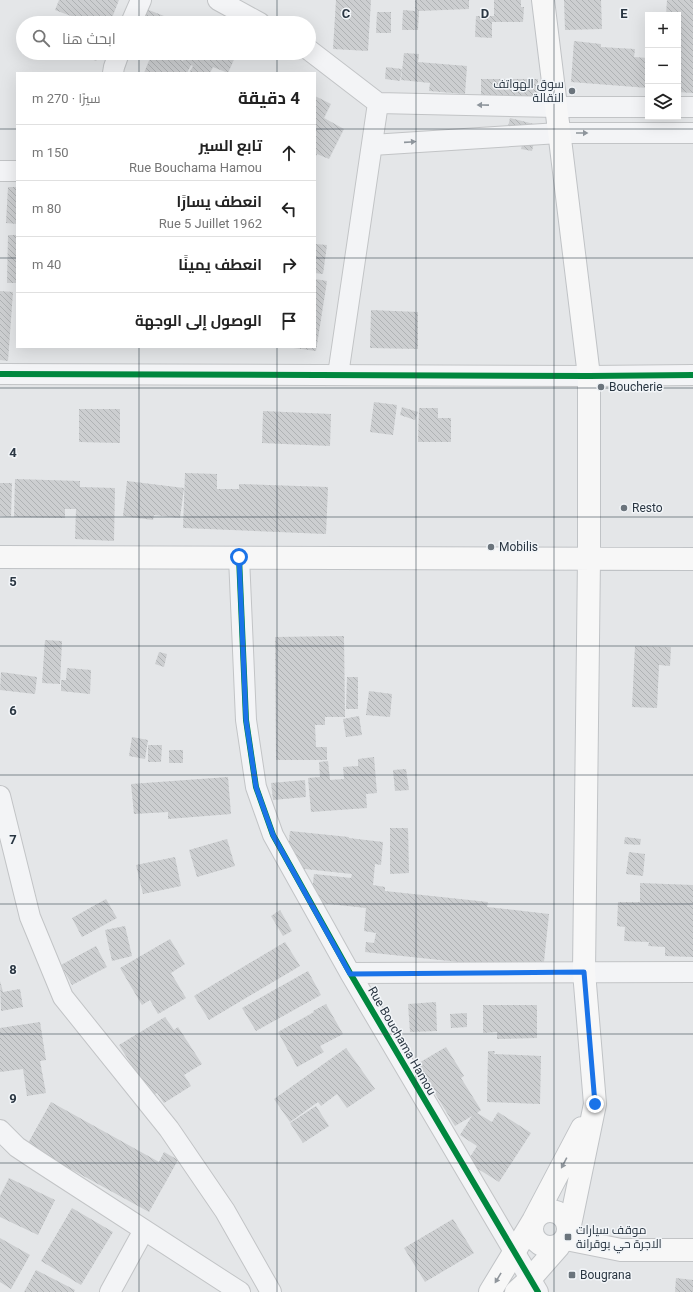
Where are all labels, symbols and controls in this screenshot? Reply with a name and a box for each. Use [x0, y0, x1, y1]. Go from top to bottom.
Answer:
text: C [342, 6, 351, 21]
text: D [481, 6, 489, 21]
text: E [620, 6, 628, 21]
map controls [645, 12, 681, 120]
button: + [645, 12, 681, 48]
search box [16, 16, 316, 60]
icon: search [30, 27, 52, 49]
text: ابحث هنا [62, 30, 116, 48]
button: − [645, 48, 681, 84]
place label: سوق الهواتف النقالة [493, 77, 564, 105]
button: layers [645, 84, 681, 120]
marker: سوق الهواتف النقالة [567, 86, 577, 96]
text: 4 دقيقة [238, 88, 300, 108]
text: سيرًا · 270 m [32, 91, 100, 106]
one-way arrow [477, 102, 489, 109]
one-way arrow [576, 130, 589, 136]
text: تابع السير [199, 137, 262, 155]
one-way arrow [404, 139, 416, 146]
icon: ahead [278, 142, 300, 164]
text: 150 m [32, 145, 69, 160]
text: Rue Bouchama Hamou [129, 160, 262, 175]
text: انعطف يسارًا [176, 193, 262, 211]
icon: left [278, 198, 300, 220]
text: 80 m [32, 201, 61, 216]
text: Rue 5 Juillet 1962 [159, 216, 262, 231]
icon: right [278, 254, 300, 276]
text: انعطف يمينًا [178, 256, 262, 274]
text: 40 m [32, 257, 61, 272]
icon: arrive [278, 310, 300, 332]
text: الوصول إلى الوجهة [135, 312, 262, 330]
place label: Boucherie [609, 380, 663, 394]
marker: Boucherie [596, 382, 606, 392]
text: 4 [9, 445, 17, 460]
place label: Resto [632, 501, 663, 515]
marker: Resto [619, 503, 629, 513]
place label: Mobilis [499, 540, 538, 554]
marker: Mobilis [486, 542, 496, 552]
route start [230, 548, 248, 566]
text: 5 [9, 574, 17, 589]
text: 6 [9, 703, 17, 718]
text: 7 [9, 832, 17, 847]
text: 8 [9, 962, 17, 977]
street label: Rue Bouchama Hamou [365, 984, 439, 1098]
text: 9 [9, 1091, 17, 1106]
route end [586, 1095, 604, 1113]
one-way arrow [560, 1158, 567, 1169]
place label: موقف سيارات الاجرة حي بوقرانة [576, 1223, 662, 1254]
marker: موقف سيارات الاجرة حي بوقرانة [563, 1232, 573, 1242]
place label: Bougrana [580, 1268, 631, 1282]
marker: Bougrana [567, 1270, 577, 1280]
one-way arrow [495, 1272, 502, 1284]

